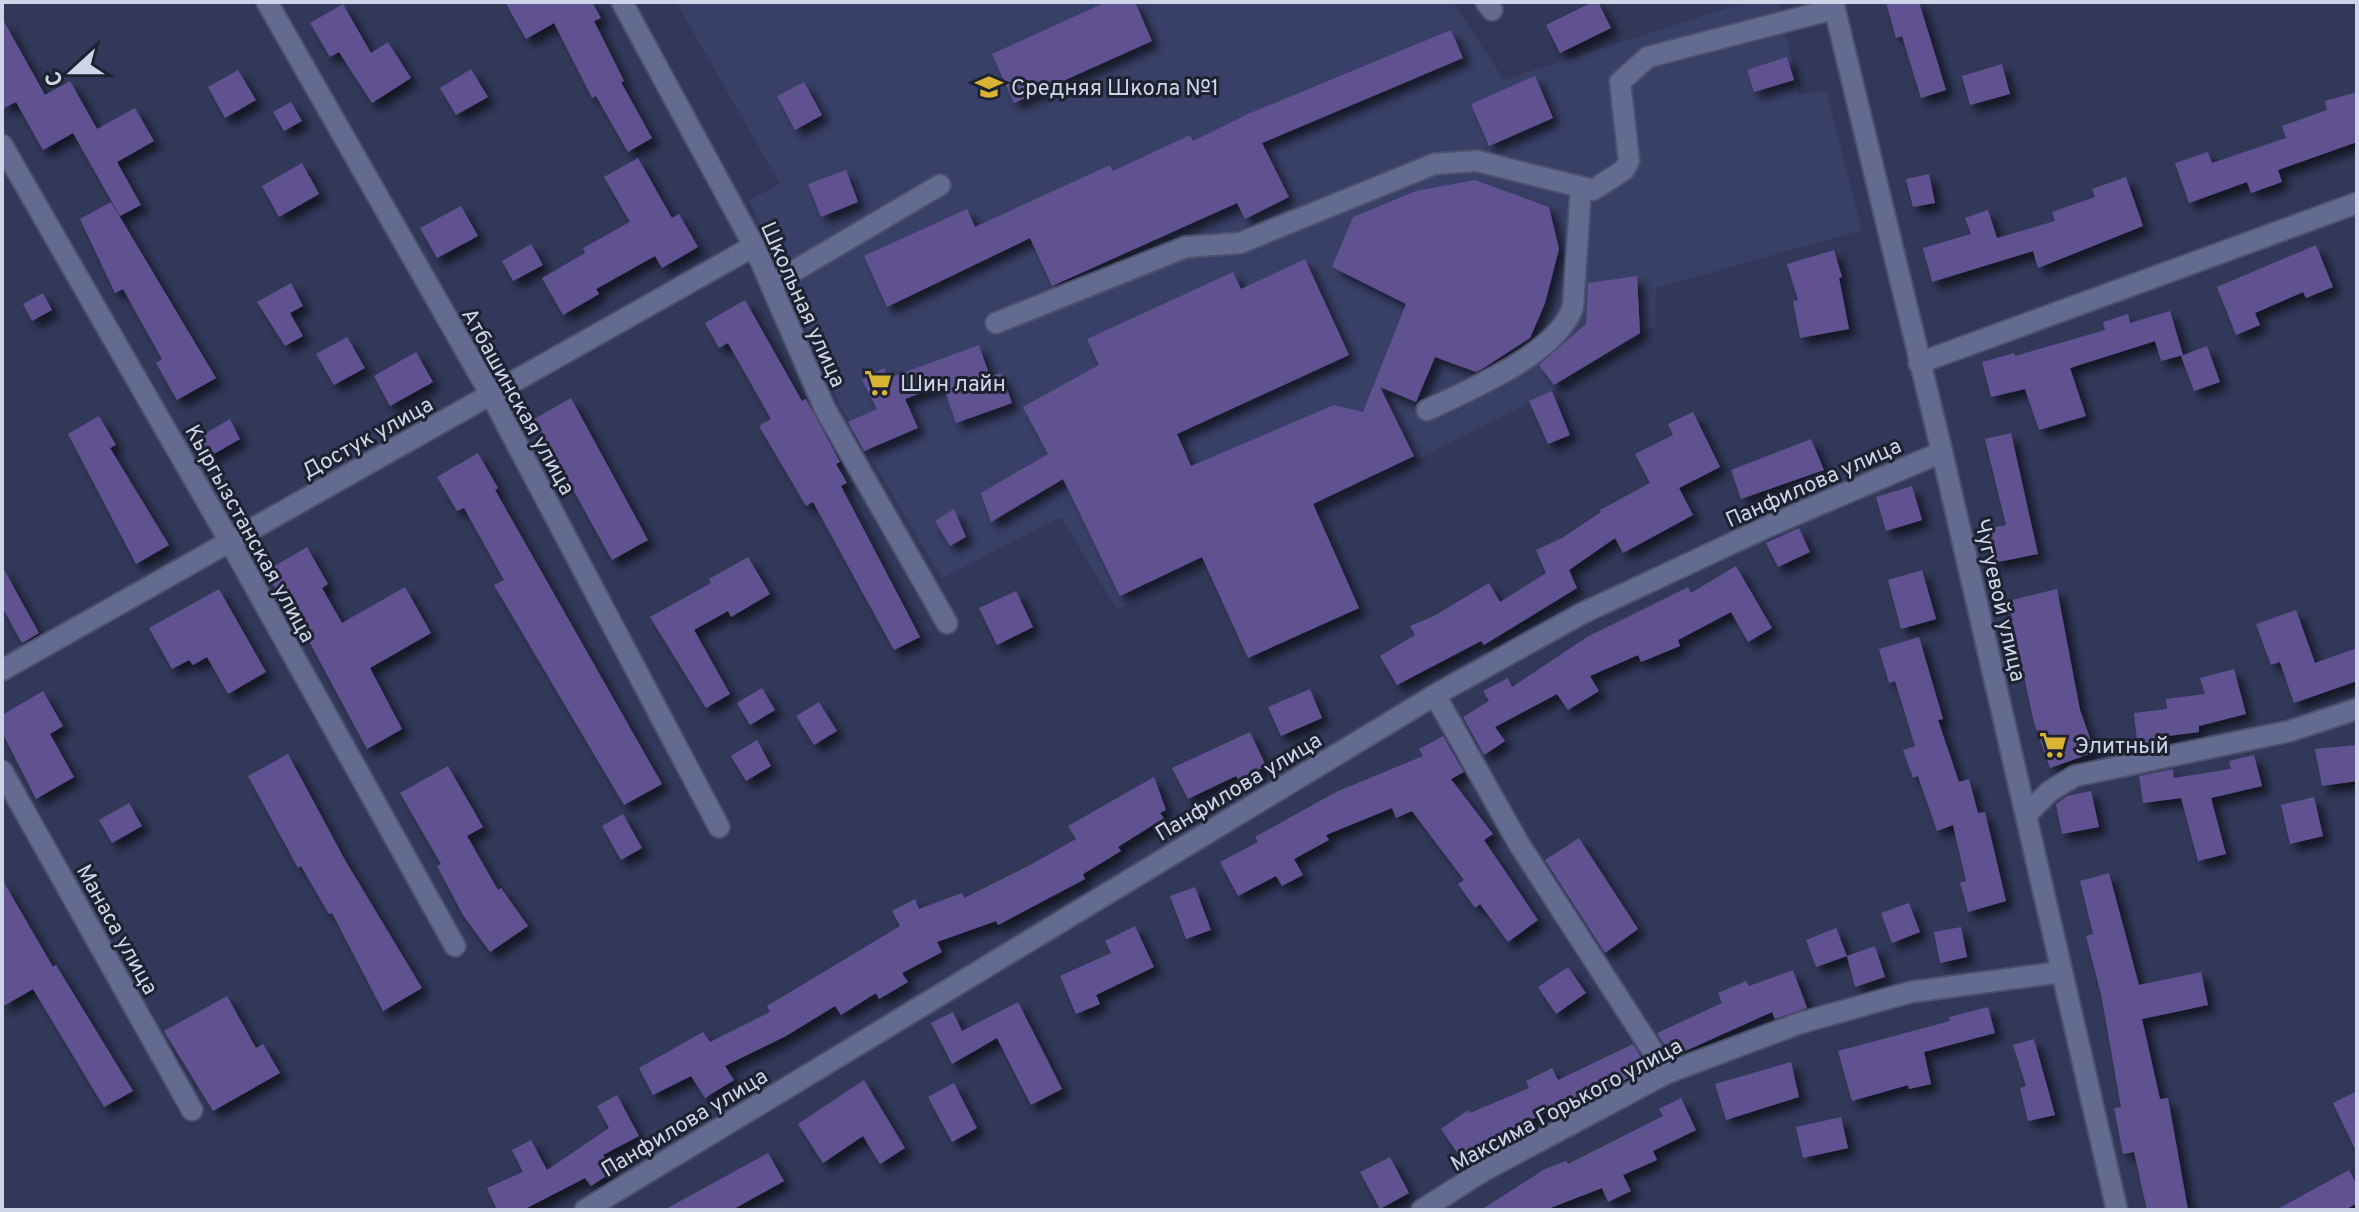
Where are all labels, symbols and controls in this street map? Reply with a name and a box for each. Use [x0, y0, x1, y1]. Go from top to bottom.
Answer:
north arrow [32, 32, 112, 112]
text: С [41, 67, 71, 90]
school or university icon: Средняя Школа №1 [974, 72, 1004, 102]
place label: Средняя Школа №1 [1011, 76, 1219, 103]
street label: Школьная улица [753, 218, 850, 392]
street label: Атбашинская улица [454, 304, 579, 500]
supermarket icon: Шин лайн [863, 368, 893, 398]
place label: Шин лайн [900, 372, 1006, 399]
street label: Достук улица [298, 392, 439, 486]
street label: Кыргызстанская улица [178, 421, 320, 648]
street label: Панфилова улица [1722, 433, 1906, 535]
street label: Чугуевой улица [1967, 517, 2030, 685]
street label: Панфилова улица [1151, 728, 1327, 848]
supermarket icon: Элитный [2038, 730, 2068, 760]
place label: Элитный [2075, 734, 2169, 761]
street label: Манаса улица [69, 860, 163, 1000]
street label: Максима Горького улица [1447, 1034, 1688, 1179]
street label: Панфилова улица [597, 1064, 773, 1184]

